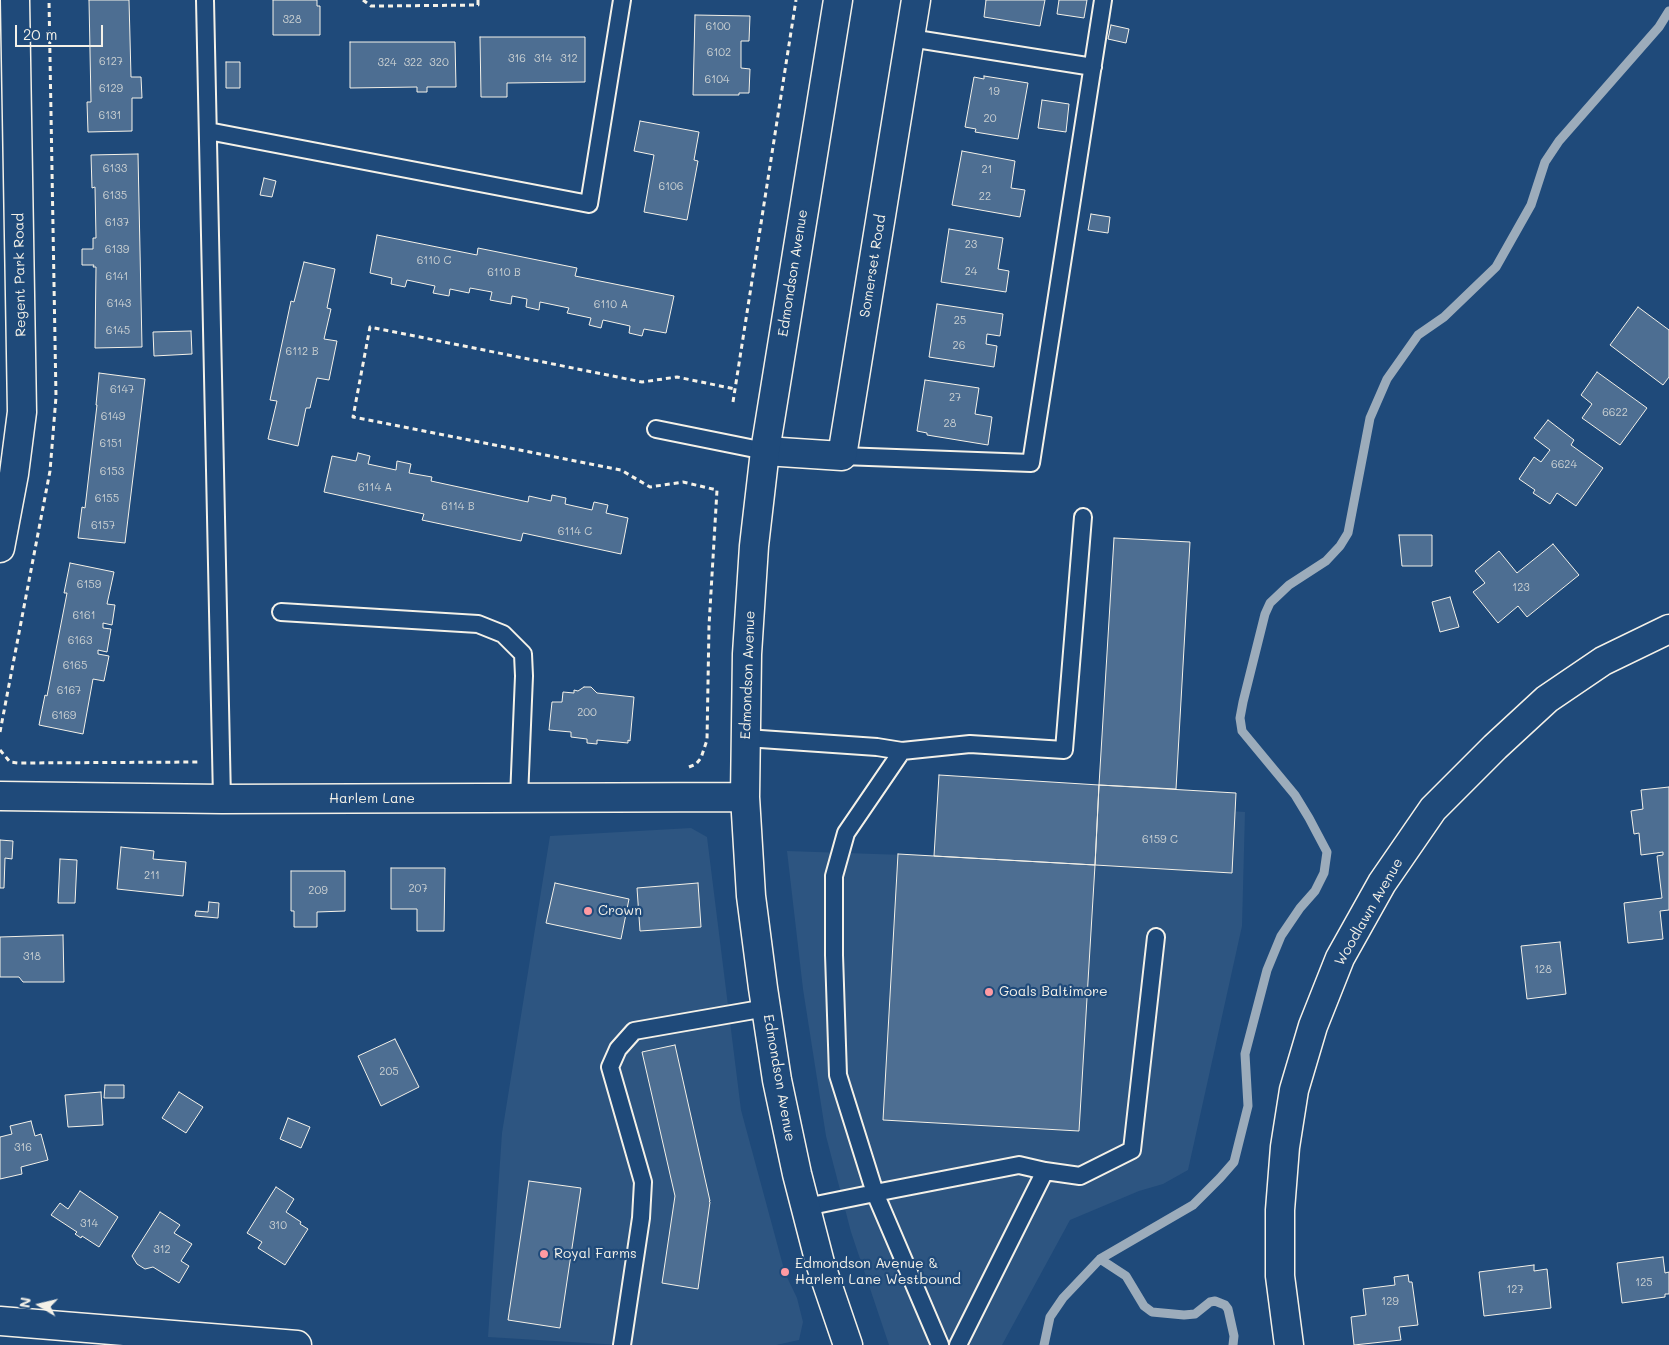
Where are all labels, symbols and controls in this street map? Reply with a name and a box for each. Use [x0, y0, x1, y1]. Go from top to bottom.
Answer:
house number: 328 [282, 13, 302, 27]
scale bar [18, 15, 105, 47]
house number: 6100 [705, 20, 731, 34]
text: 20 m [23, 24, 57, 44]
house number: 6102 [707, 46, 731, 60]
house number: 316 [508, 52, 526, 66]
house number: 314 [534, 52, 552, 66]
house number: 312 [560, 52, 578, 66]
house number: 6127 [99, 55, 123, 69]
house number: 324 [377, 56, 397, 70]
house number: 322 [404, 56, 422, 70]
house number: 320 [429, 56, 449, 70]
house number: 6104 [705, 73, 729, 87]
house number: 6129 [99, 82, 123, 96]
house number: 19 [988, 85, 1000, 99]
house number: 6131 [99, 109, 121, 123]
house number: 20 [984, 112, 996, 126]
house number: 6133 [103, 162, 127, 176]
house number: 21 [981, 163, 993, 177]
house number: 6106 [659, 180, 683, 194]
house number: 6135 [103, 189, 127, 203]
house number: 22 [979, 190, 991, 204]
street label: Edmondson Avenue [775, 208, 811, 338]
street label: Regent Park Road [11, 213, 29, 337]
street label: Somerset Road [857, 213, 889, 319]
house number: 6137 [105, 216, 129, 230]
house number: 23 [965, 238, 977, 252]
house number: 6139 [105, 243, 129, 257]
house number: 6110 C [417, 254, 451, 268]
house number: 24 [965, 265, 977, 279]
house number: 6110 B [487, 266, 521, 280]
house number: 6141 [106, 270, 128, 284]
house number: 6143 [107, 297, 131, 311]
house number: 6110 A [594, 298, 628, 312]
house number: 25 [954, 314, 966, 328]
house number: 6145 [106, 324, 130, 338]
house number: 26 [953, 339, 965, 353]
house number: 6112 B [286, 345, 318, 359]
house number: 6147 [110, 383, 134, 397]
house number: 27 [949, 391, 961, 405]
house number: 6622 [1602, 406, 1628, 420]
house number: 6149 [101, 410, 125, 424]
house number: 28 [944, 417, 956, 431]
house number: 6151 [100, 437, 122, 451]
house number: 6624 [1551, 458, 1577, 472]
house number: 6153 [100, 465, 124, 479]
house number: 6114 A [358, 481, 392, 495]
house number: 6155 [95, 492, 119, 506]
house number: 6114 B [441, 500, 475, 514]
house number: 6157 [91, 519, 115, 533]
house number: 6114 C [558, 525, 592, 539]
house number: 6159 [77, 578, 101, 592]
house number: 123 [1512, 581, 1530, 595]
house number: 6161 [72, 609, 96, 623]
street label: Edmondson Avenue [737, 610, 759, 740]
house number: 6163 [68, 634, 92, 648]
house number: 6165 [63, 659, 87, 673]
house number: 6167 [57, 684, 81, 698]
house number: 200 [577, 706, 597, 720]
house number: 6169 [52, 709, 76, 723]
street label: Harlem Lane [329, 791, 415, 807]
house number: 6159 C [1142, 833, 1178, 847]
street label: Woodlawn Avenue [1331, 855, 1407, 969]
house number: 211 [144, 869, 160, 883]
house number: 207 [408, 882, 428, 896]
house number: 209 [308, 884, 328, 898]
place label: Crown [598, 903, 642, 919]
marker: Crown [582, 905, 594, 917]
house number: 318 [23, 950, 41, 964]
house number: 128 [1534, 963, 1552, 977]
place label: Goals Baltimore [999, 984, 1108, 1000]
marker: Goals Baltimore [983, 986, 995, 998]
street label: Edmondson Avenue [760, 1013, 798, 1143]
house number: 205 [379, 1065, 399, 1079]
house number: 316 [14, 1141, 32, 1155]
house number: 314 [80, 1217, 98, 1231]
house number: 310 [269, 1219, 287, 1233]
house number: 312 [153, 1243, 171, 1257]
place label: Royal Farms [554, 1246, 637, 1262]
marker: Royal Farms [538, 1248, 550, 1260]
place label: Edmondson Avenue & Harlem Lane Westbound [795, 1256, 961, 1288]
marker: Edmondson Avenue & Harlem Lane Westbound [779, 1266, 791, 1278]
house number: 125 [1635, 1276, 1653, 1290]
north arrow [15, 1280, 65, 1330]
house number: 127 [1506, 1283, 1524, 1297]
house number: 129 [1381, 1295, 1399, 1309]
text: N [14, 1296, 35, 1309]

